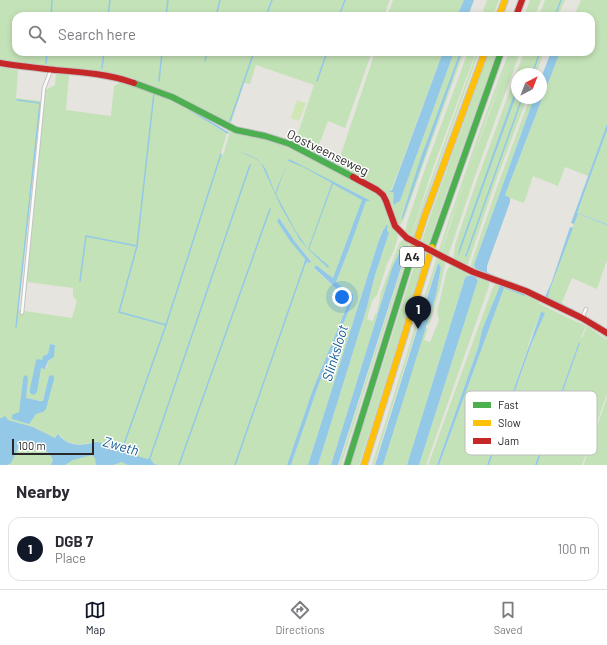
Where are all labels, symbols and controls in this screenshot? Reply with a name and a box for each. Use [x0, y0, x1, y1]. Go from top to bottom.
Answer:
search box [12, 12, 595, 56]
icon: search [26, 23, 48, 45]
text: Search here [58, 25, 136, 43]
north arrow [511, 68, 547, 104]
street label: Oostveenseweg [284, 125, 372, 179]
road number: A4 [400, 247, 424, 267]
your location [332, 287, 352, 307]
pin: 1 [405, 296, 431, 329]
water label: Slinksloot [318, 323, 351, 383]
legend [465, 391, 597, 455]
text: Fast [498, 398, 519, 411]
text: Slow [498, 416, 521, 429]
water label: Zweth [101, 432, 141, 459]
text: Jam [498, 434, 519, 447]
scale bar [12, 437, 94, 456]
text: 100 m [18, 439, 46, 452]
text: Nearby [16, 481, 70, 501]
text: DGB 7 [55, 532, 93, 550]
text: 1 [28, 541, 32, 557]
text: 100 m [557, 541, 590, 557]
text: Place [55, 550, 86, 566]
tab: Map [84, 599, 106, 636]
tab: Directions [275, 599, 325, 636]
tab: Saved [494, 599, 523, 636]

